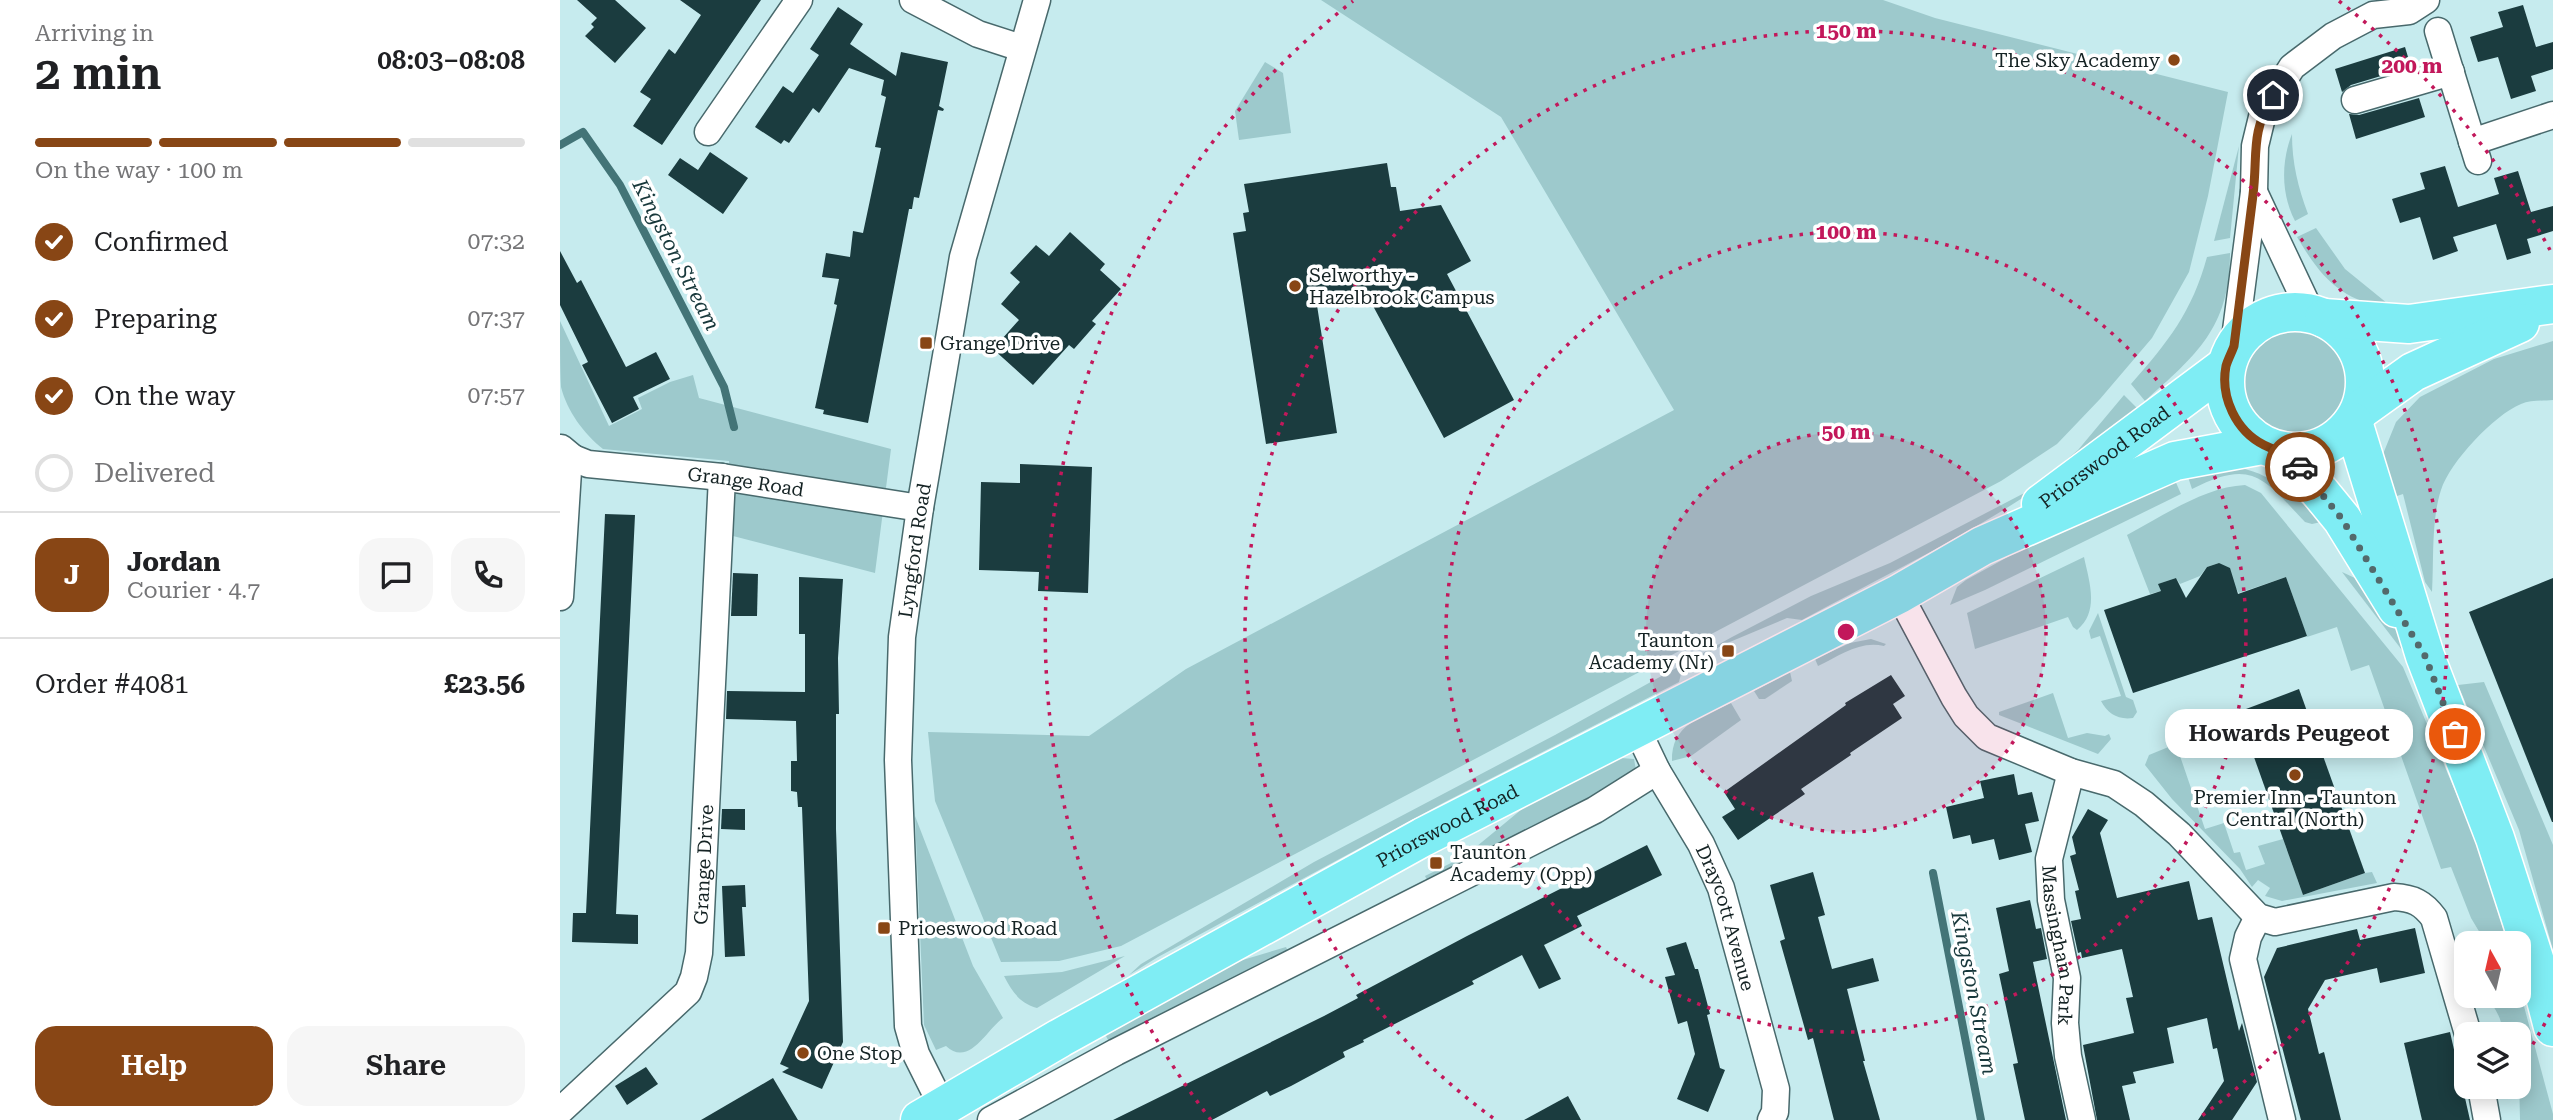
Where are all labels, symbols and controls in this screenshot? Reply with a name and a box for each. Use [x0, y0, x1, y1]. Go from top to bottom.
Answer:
text: 150 m [1816, 19, 1876, 43]
text: Arriving in [35, 20, 154, 47]
text: 08:03–08:08 [377, 45, 525, 75]
text: 2 min [35, 46, 162, 100]
place label: The Sky Academy [1995, 49, 2161, 72]
marker: The Sky Academy [2166, 52, 2182, 68]
text: 200 m [2382, 54, 2442, 78]
pin [2243, 65, 2303, 125]
icon: home [2254, 76, 2292, 114]
text: On the way · 100 m [35, 157, 243, 184]
water label: Kingston Stream [627, 175, 724, 335]
text: 100 m [1816, 220, 1876, 244]
icon: check [35, 223, 73, 261]
text: Confirmed [94, 227, 229, 257]
text: 07:32 [468, 228, 525, 255]
place label: Selworthy - Hazelbrook Campus [1309, 264, 1495, 309]
marker: Selworthy - Hazelbrook Campus [1287, 278, 1303, 294]
icon: check [35, 300, 73, 338]
text: Preparing [94, 304, 217, 334]
text: 07:37 [468, 305, 525, 332]
place label: Grange Drive [940, 332, 1060, 355]
marker: Grange Drive [918, 335, 934, 351]
icon: check [35, 377, 73, 415]
text: On the way [94, 381, 235, 411]
text: 07:57 [468, 382, 525, 409]
street label: Priorswood Road [2035, 401, 2174, 513]
text: 50 m [1821, 420, 1871, 444]
courier [2265, 432, 2335, 502]
icon: car [2281, 448, 2319, 486]
text: Delivered [94, 458, 215, 488]
street label: Grange Road [687, 463, 806, 502]
street label: Lyngford Road [894, 481, 936, 619]
button: chat [359, 538, 433, 612]
button: phone [451, 538, 525, 612]
text: Jordan [127, 547, 221, 577]
text: J [64, 560, 80, 590]
text: Courier · 4.7 [127, 577, 260, 604]
centre of rings [1834, 620, 1858, 644]
place label: Taunton Academy (Nr) [1589, 629, 1714, 674]
marker: Taunton Academy (Nr) [1720, 643, 1736, 659]
text: Order #4081 [35, 669, 189, 699]
text: £23.56 [444, 669, 525, 699]
pin [2425, 704, 2485, 764]
callout: Howards Peugeot [2164, 710, 2413, 758]
icon: bag [2436, 715, 2474, 753]
text: Howards Peugeot [2188, 720, 2390, 747]
marker: Premier Inn - Taunton Central (North) [2287, 767, 2303, 783]
street label: Priorswood Road [1372, 779, 1522, 873]
place label: Premier Inn - Taunton Central (North) [2194, 786, 2397, 831]
street label: Grange Drive [689, 804, 718, 925]
place label: Taunton Academy (Opp) [1450, 841, 1592, 886]
street label: Draycott Avenue [1691, 841, 1760, 993]
marker: Taunton Academy (Opp) [1428, 855, 1444, 871]
street label: Massingham Park [2037, 865, 2078, 1026]
water label: Kingston Stream [1946, 908, 2002, 1077]
place label: Prioeswood Road [898, 917, 1058, 940]
marker: Prioeswood Road [876, 920, 892, 936]
north arrow [2454, 931, 2530, 1008]
map controls [2454, 931, 2531, 1099]
button: layers [2454, 1022, 2531, 1099]
button: Help [35, 1026, 273, 1106]
button: Share [287, 1026, 525, 1106]
place label: One Stop [817, 1042, 902, 1065]
marker: One Stop [795, 1045, 811, 1061]

